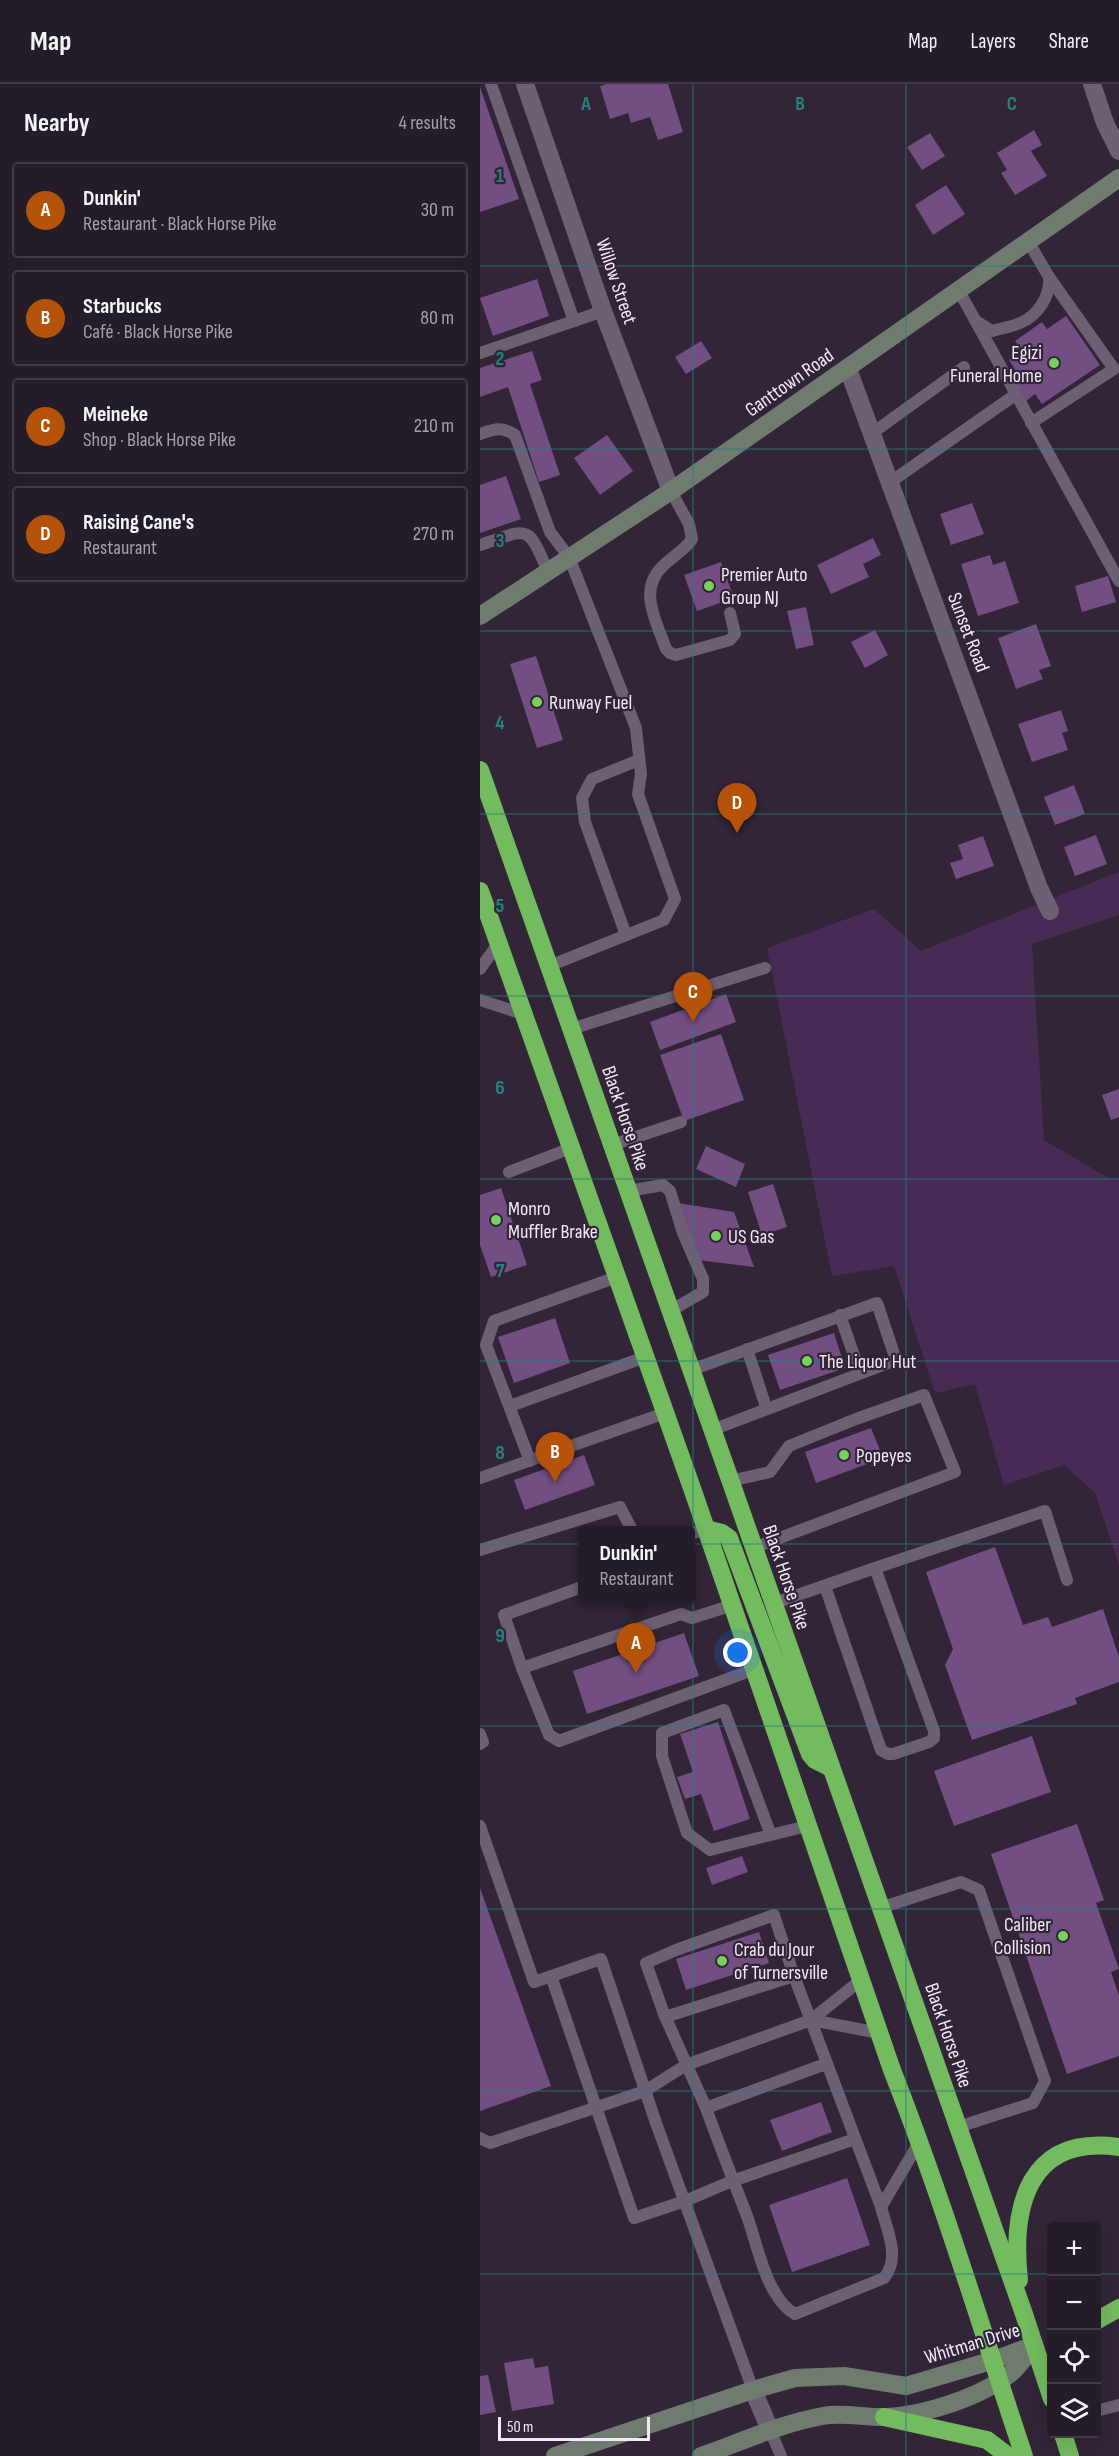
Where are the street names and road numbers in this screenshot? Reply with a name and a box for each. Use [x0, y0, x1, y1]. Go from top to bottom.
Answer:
street label: Willow Street [590, 235, 642, 327]
street label: Ganttown Road [741, 344, 839, 422]
street label: Sunset Road [942, 589, 994, 676]
street label: Black Horse Pike [596, 1063, 654, 1174]
street label: Black Horse Pike [757, 1522, 815, 1633]
street label: Black Horse Pike [919, 1980, 977, 2091]
street label: Whitman Drive [922, 2318, 1023, 2370]

